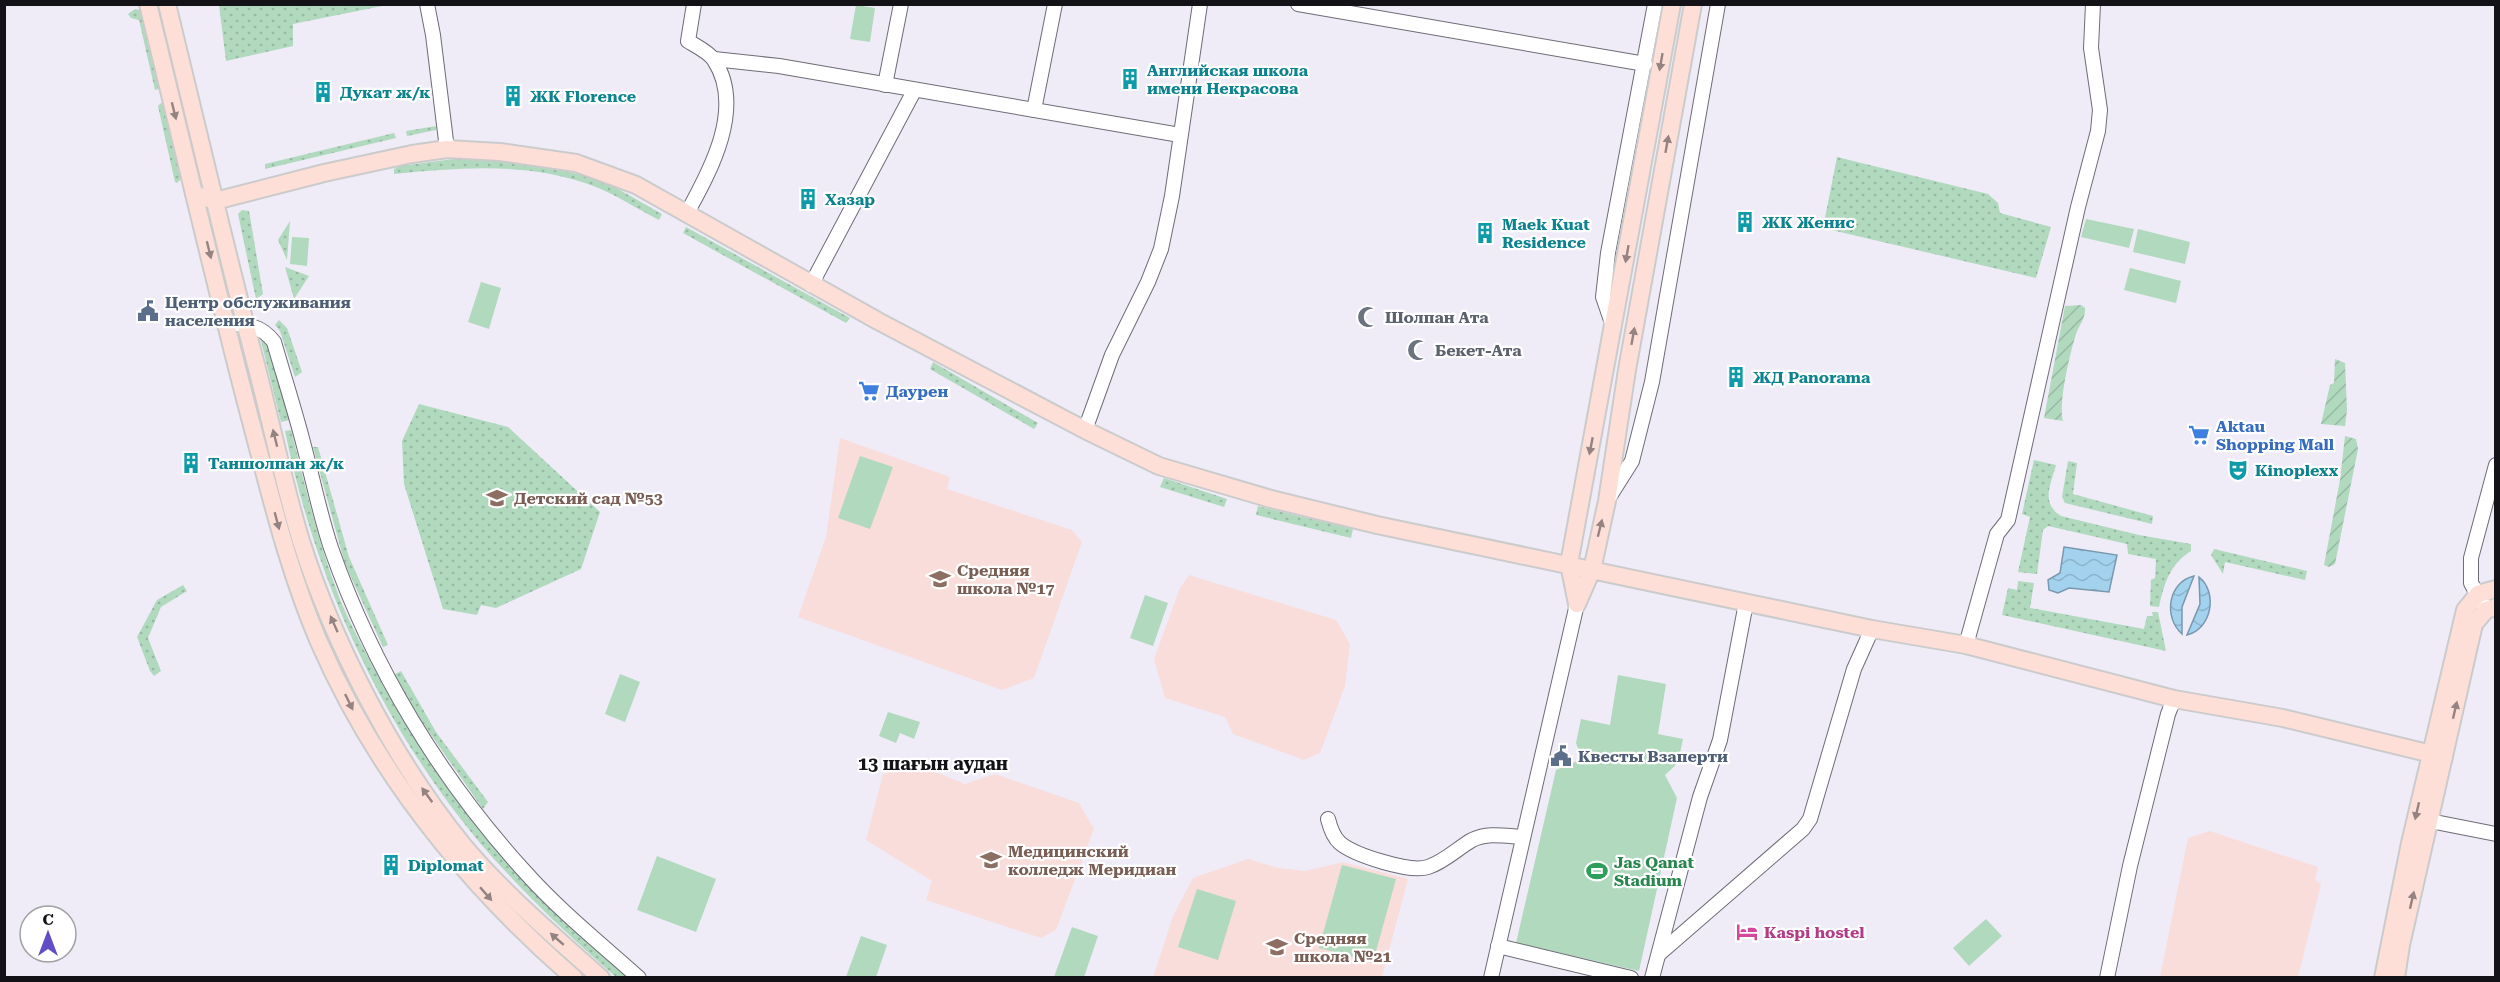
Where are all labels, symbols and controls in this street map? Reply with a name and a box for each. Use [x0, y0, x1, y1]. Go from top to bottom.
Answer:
one-way arrow [1656, 53, 1665, 72]
place label: Английская школа имени Некрасова [1147, 61, 1309, 98]
building icon: Английская школа имени Некрасова [1118, 67, 1142, 91]
building icon: Дукат ж/к [311, 80, 335, 104]
place label: Дукат ж/к [340, 83, 430, 102]
building icon: ЖК Florence [501, 84, 525, 108]
place label: ЖК Florence [530, 87, 636, 106]
one-way arrow [170, 102, 180, 121]
one-way arrow [1663, 135, 1672, 154]
building icon: Хазар [796, 187, 820, 211]
place label: Хазар [825, 190, 875, 209]
building icon: ЖК Женис [1733, 210, 1757, 234]
place label: ЖК Женис [1762, 213, 1855, 232]
place label: Maek Kuat Residence [1502, 215, 1590, 252]
building icon: Maek Kuat Residence [1473, 221, 1497, 245]
one-way arrow [204, 241, 214, 259]
one-way arrow [1622, 245, 1631, 264]
place label: Центр обслуживания населения [165, 293, 351, 330]
public building icon: Центр обслуживания населения [136, 299, 160, 323]
mosque icon: Шолпан Ата [1356, 305, 1380, 329]
place label: Шолпан Ата [1385, 308, 1489, 327]
one-way arrow [1629, 327, 1638, 346]
mosque icon: Бекет-Ата [1406, 338, 1430, 362]
place label: Бекет-Ата [1435, 341, 1522, 360]
building icon: ЖД Panorama [1724, 365, 1748, 389]
place label: ЖД Panorama [1753, 368, 1871, 387]
supermarket icon: Даурен [857, 379, 881, 403]
place label: Даурен [886, 382, 948, 401]
place label: Aktau Shopping Mall [2216, 417, 2335, 454]
supermarket icon: Aktau Shopping Mall [2187, 423, 2211, 447]
one-way arrow [269, 429, 279, 448]
one-way arrow [1586, 436, 1595, 455]
building icon: Таншолпан ж/к [179, 451, 203, 475]
place label: Таншолпан ж/к [208, 454, 344, 473]
theatre icon: Kinoplexx [2226, 458, 2250, 482]
place label: Kinoplexx [2255, 461, 2339, 480]
school or university icon: Детский сад №53 [485, 486, 509, 510]
place label: Детский сад №53 [514, 489, 663, 508]
one-way arrow [273, 512, 283, 530]
one-way arrow [1595, 519, 1605, 537]
place label: Средняя школа №17 [957, 561, 1055, 598]
school or university icon: Средняя школа №17 [928, 567, 952, 591]
one-way arrow [328, 615, 338, 633]
one-way arrow [344, 693, 353, 710]
one-way arrow [2451, 700, 2460, 719]
public building icon: Квесты Взаперти [1549, 744, 1573, 768]
place label: Квесты Взаперти [1578, 747, 1728, 766]
district label: 13 шағын аудан [858, 753, 1008, 774]
one-way arrow [421, 787, 433, 803]
one-way arrow [2412, 802, 2422, 820]
place label: Медицинский колледж Меридиан [1008, 842, 1176, 879]
school or university icon: Медицинский колледж Меридиан [979, 848, 1003, 872]
building icon: Diplomat [379, 853, 403, 877]
place label: Jas Qanat Stadium [1614, 853, 1694, 890]
place label: Diplomat [408, 856, 484, 875]
sports icon: Jas Qanat Stadium [1585, 859, 1609, 883]
one-way arrow [480, 886, 493, 902]
one-way arrow [2407, 890, 2417, 909]
north arrow [18, 904, 78, 964]
text: С [42, 910, 54, 929]
hotel icon: Kaspi hostel [1735, 920, 1759, 944]
place label: Kaspi hostel [1764, 923, 1865, 942]
place label: Средняя школа №21 [1294, 929, 1392, 966]
one-way arrow [550, 933, 565, 946]
school or university icon: Средняя школа №21 [1265, 935, 1289, 959]

